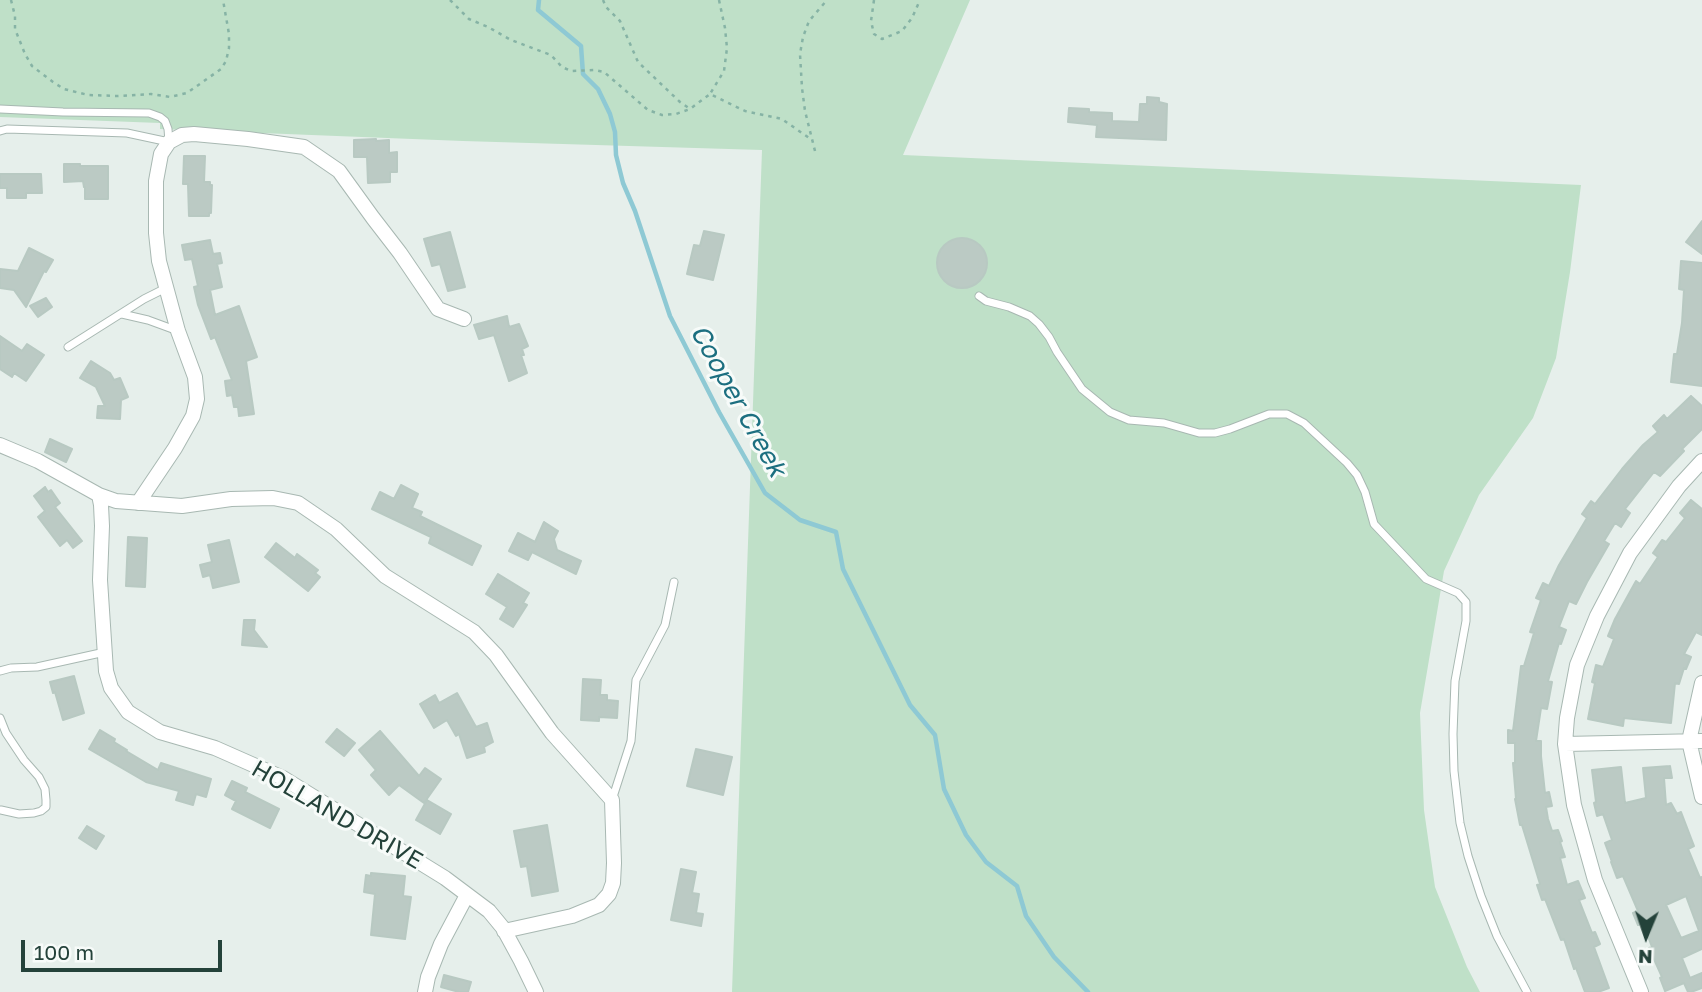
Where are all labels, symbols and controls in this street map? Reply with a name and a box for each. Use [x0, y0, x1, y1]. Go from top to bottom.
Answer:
water label: Cooper Creek [683, 320, 793, 482]
street label: HOLLAND DRIVE [246, 754, 428, 876]
north arrow [1611, 901, 1681, 971]
scale bar [24, 926, 226, 970]
text: 100 m [34, 939, 94, 965]
text: N [1638, 946, 1653, 969]

